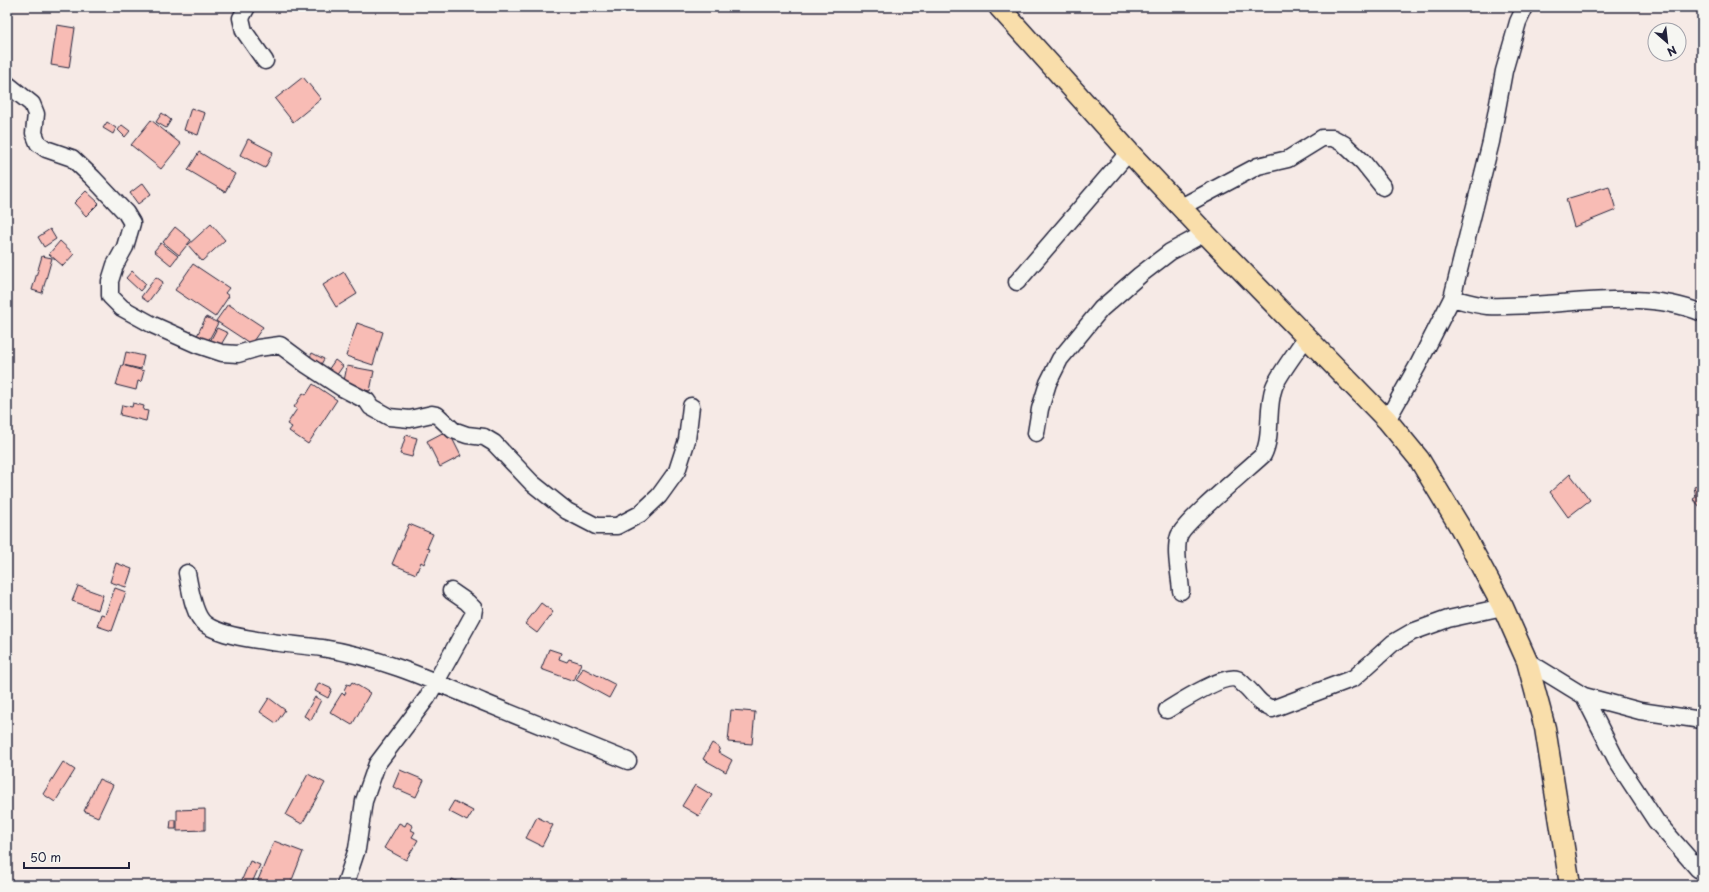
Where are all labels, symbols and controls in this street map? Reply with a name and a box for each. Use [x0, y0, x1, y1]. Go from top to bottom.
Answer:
north arrow [1647, 22, 1687, 62]
text: N [1664, 42, 1680, 61]
scale bar [24, 844, 129, 870]
text: 50 m [30, 848, 61, 866]

